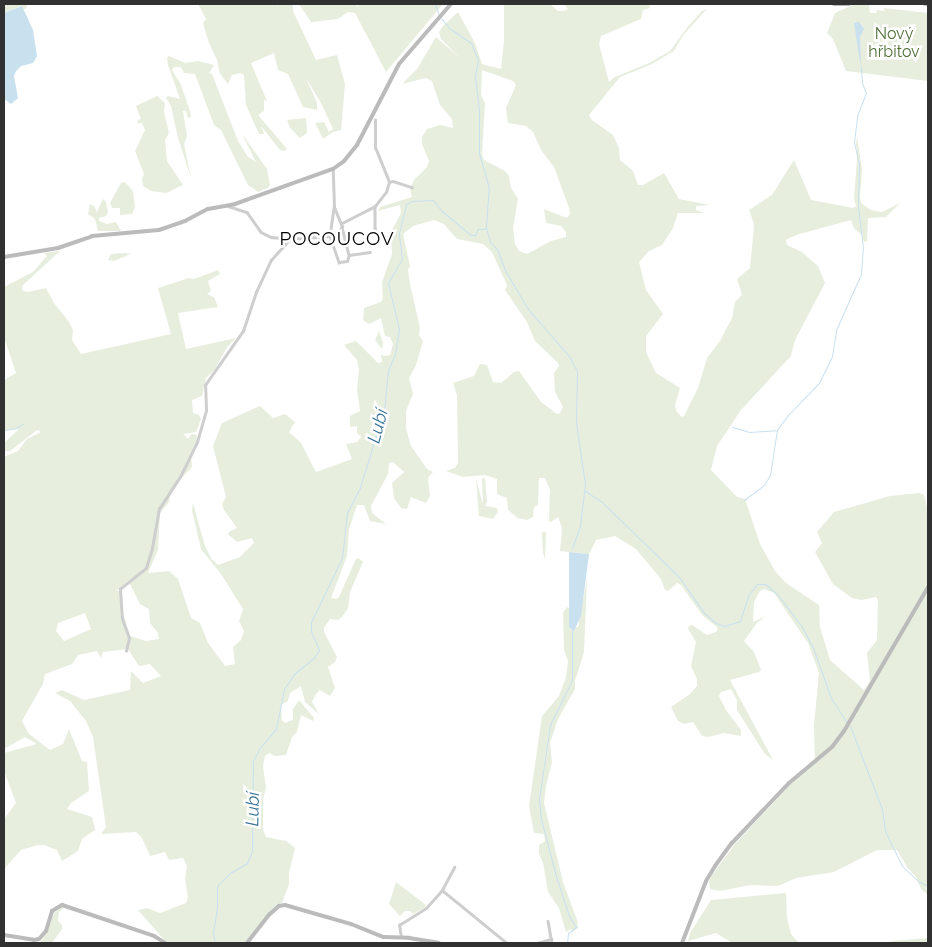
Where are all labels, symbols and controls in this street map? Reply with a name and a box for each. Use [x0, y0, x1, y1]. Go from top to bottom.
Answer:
park label: Nový hřbitov [868, 24, 920, 62]
district label: POCOUCOV [278, 228, 396, 250]
water label: Lubí [363, 407, 393, 445]
water label: Lubí [242, 792, 264, 826]

